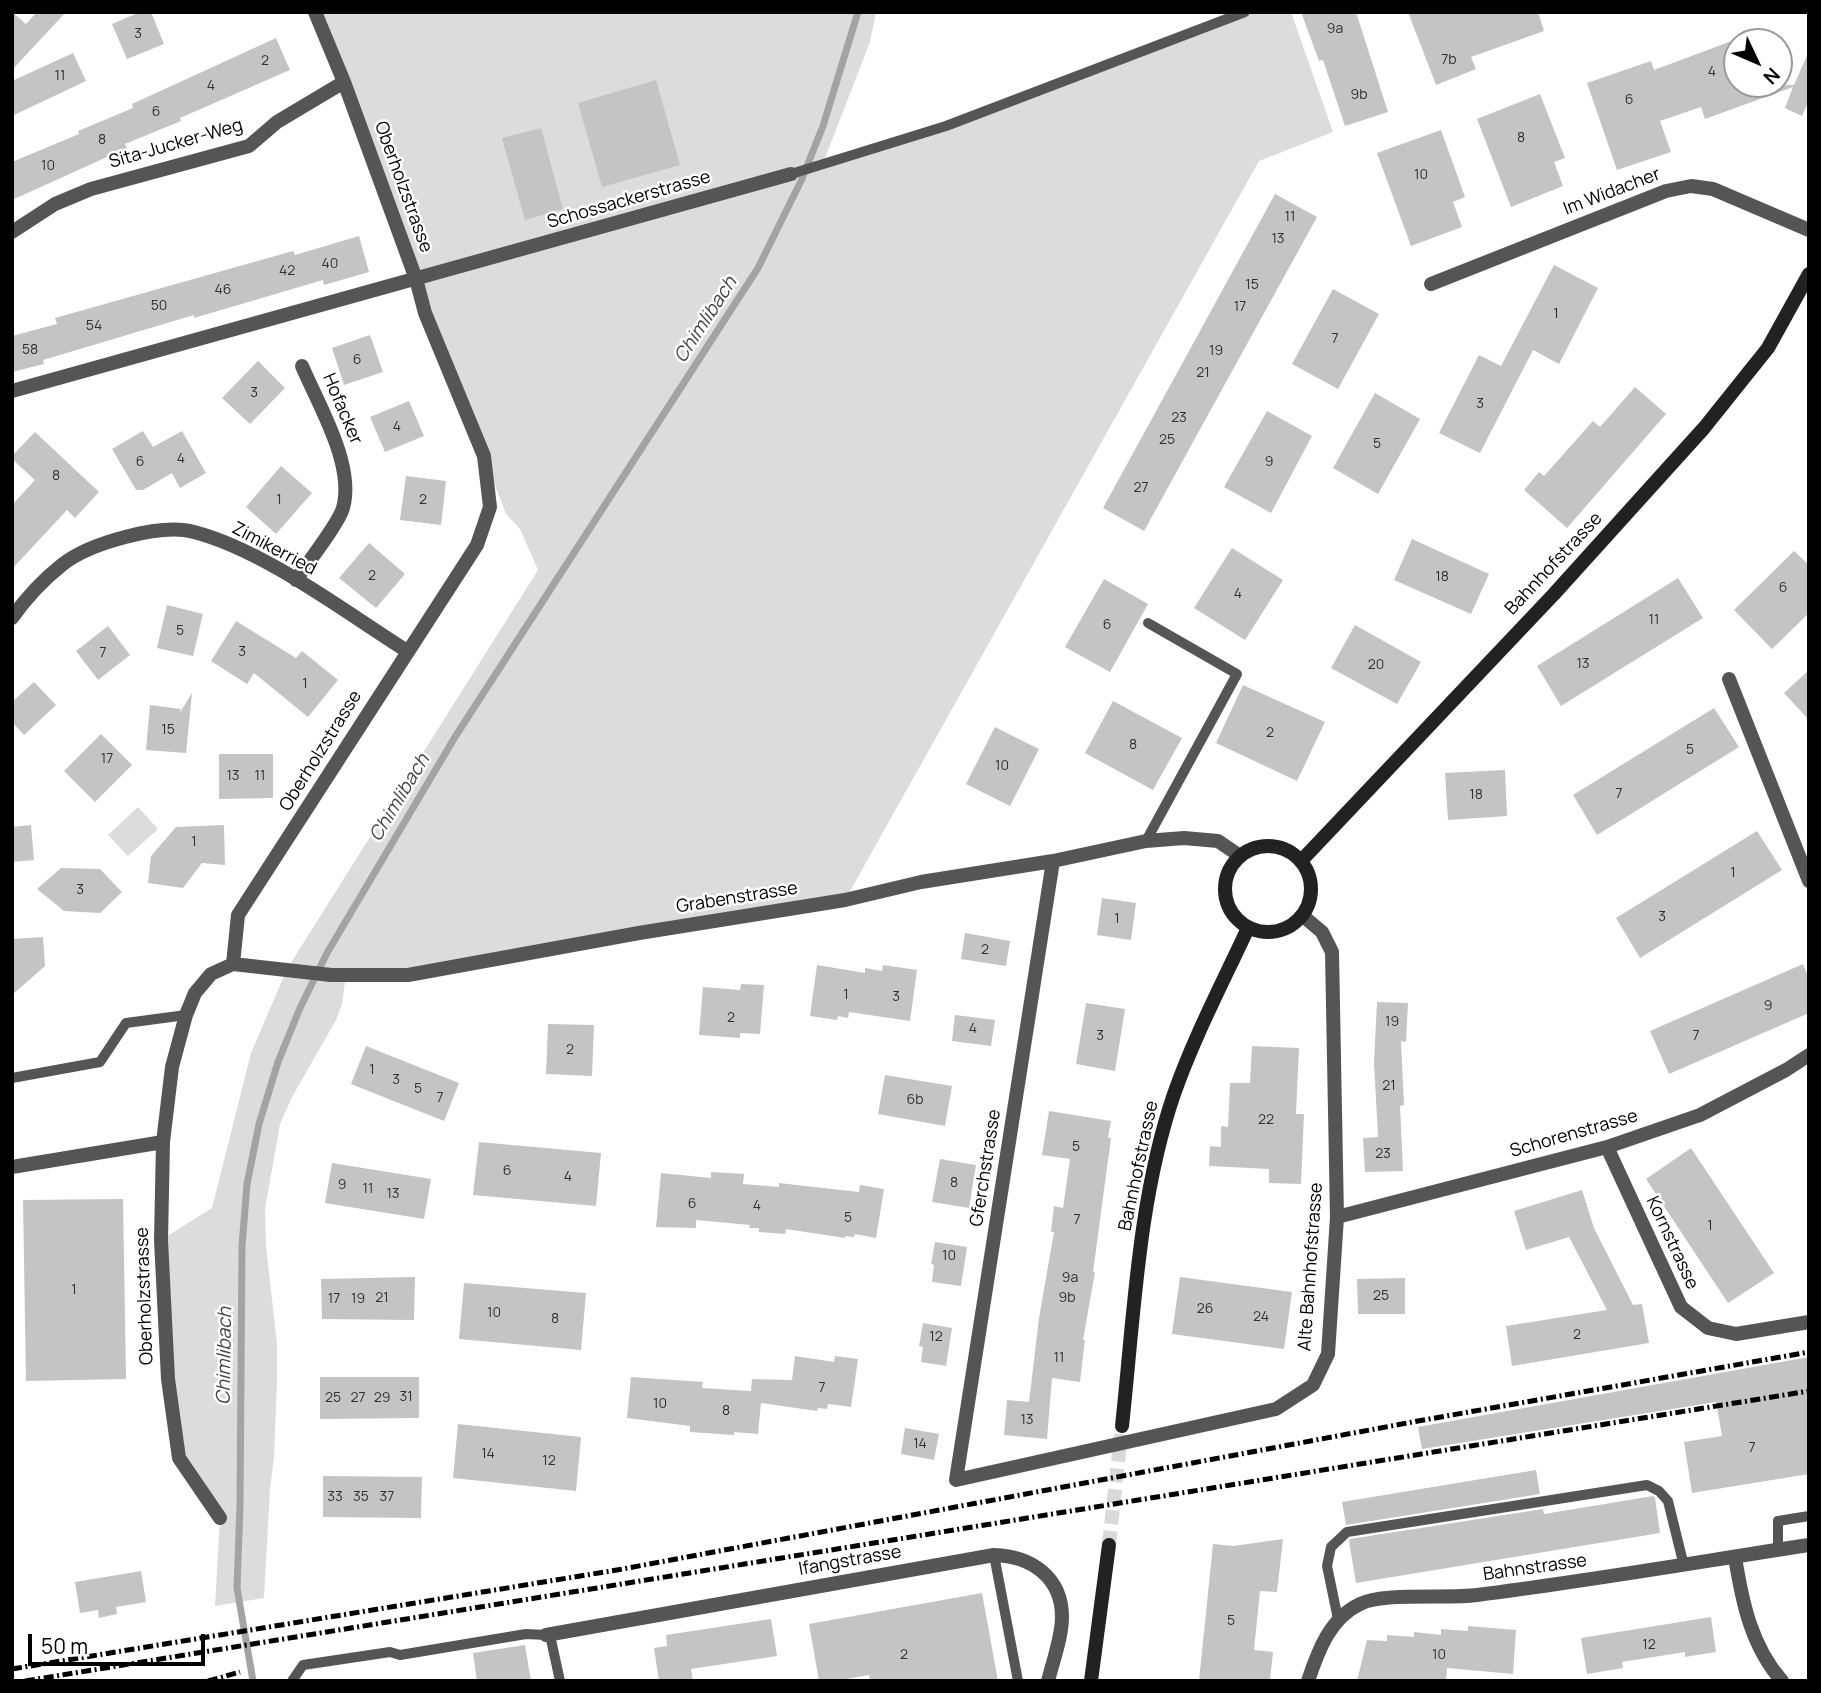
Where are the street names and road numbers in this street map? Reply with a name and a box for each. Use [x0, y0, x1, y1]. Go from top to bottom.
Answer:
street label: Sita-Jucker-Weg [107, 115, 245, 173]
street label: Oberholzstrasse [369, 118, 437, 256]
street label: Im Widacher [1560, 164, 1664, 220]
street label: Schossackerstrasse [545, 166, 713, 234]
street label: Hofacker [317, 370, 367, 448]
street label: Bahnhofstrasse [1501, 508, 1607, 620]
street label: Zimikerried [228, 518, 320, 580]
street label: Oberholzstrasse [275, 687, 367, 815]
street label: Grabenstrasse [675, 878, 799, 918]
street label: Bahnhofstrasse [1115, 1099, 1163, 1233]
street label: Schorenstrasse [1508, 1105, 1640, 1163]
street label: Gferchstrasse [966, 1108, 1006, 1228]
street label: Alte Bahnhofstrasse [1294, 1182, 1328, 1352]
street label: Kornstrasse [1641, 1193, 1703, 1293]
street label: Oberholzstrasse [132, 1227, 158, 1365]
street label: Ifangstrasse [797, 1541, 903, 1581]
street label: Bahnstrasse [1482, 1550, 1588, 1586]

